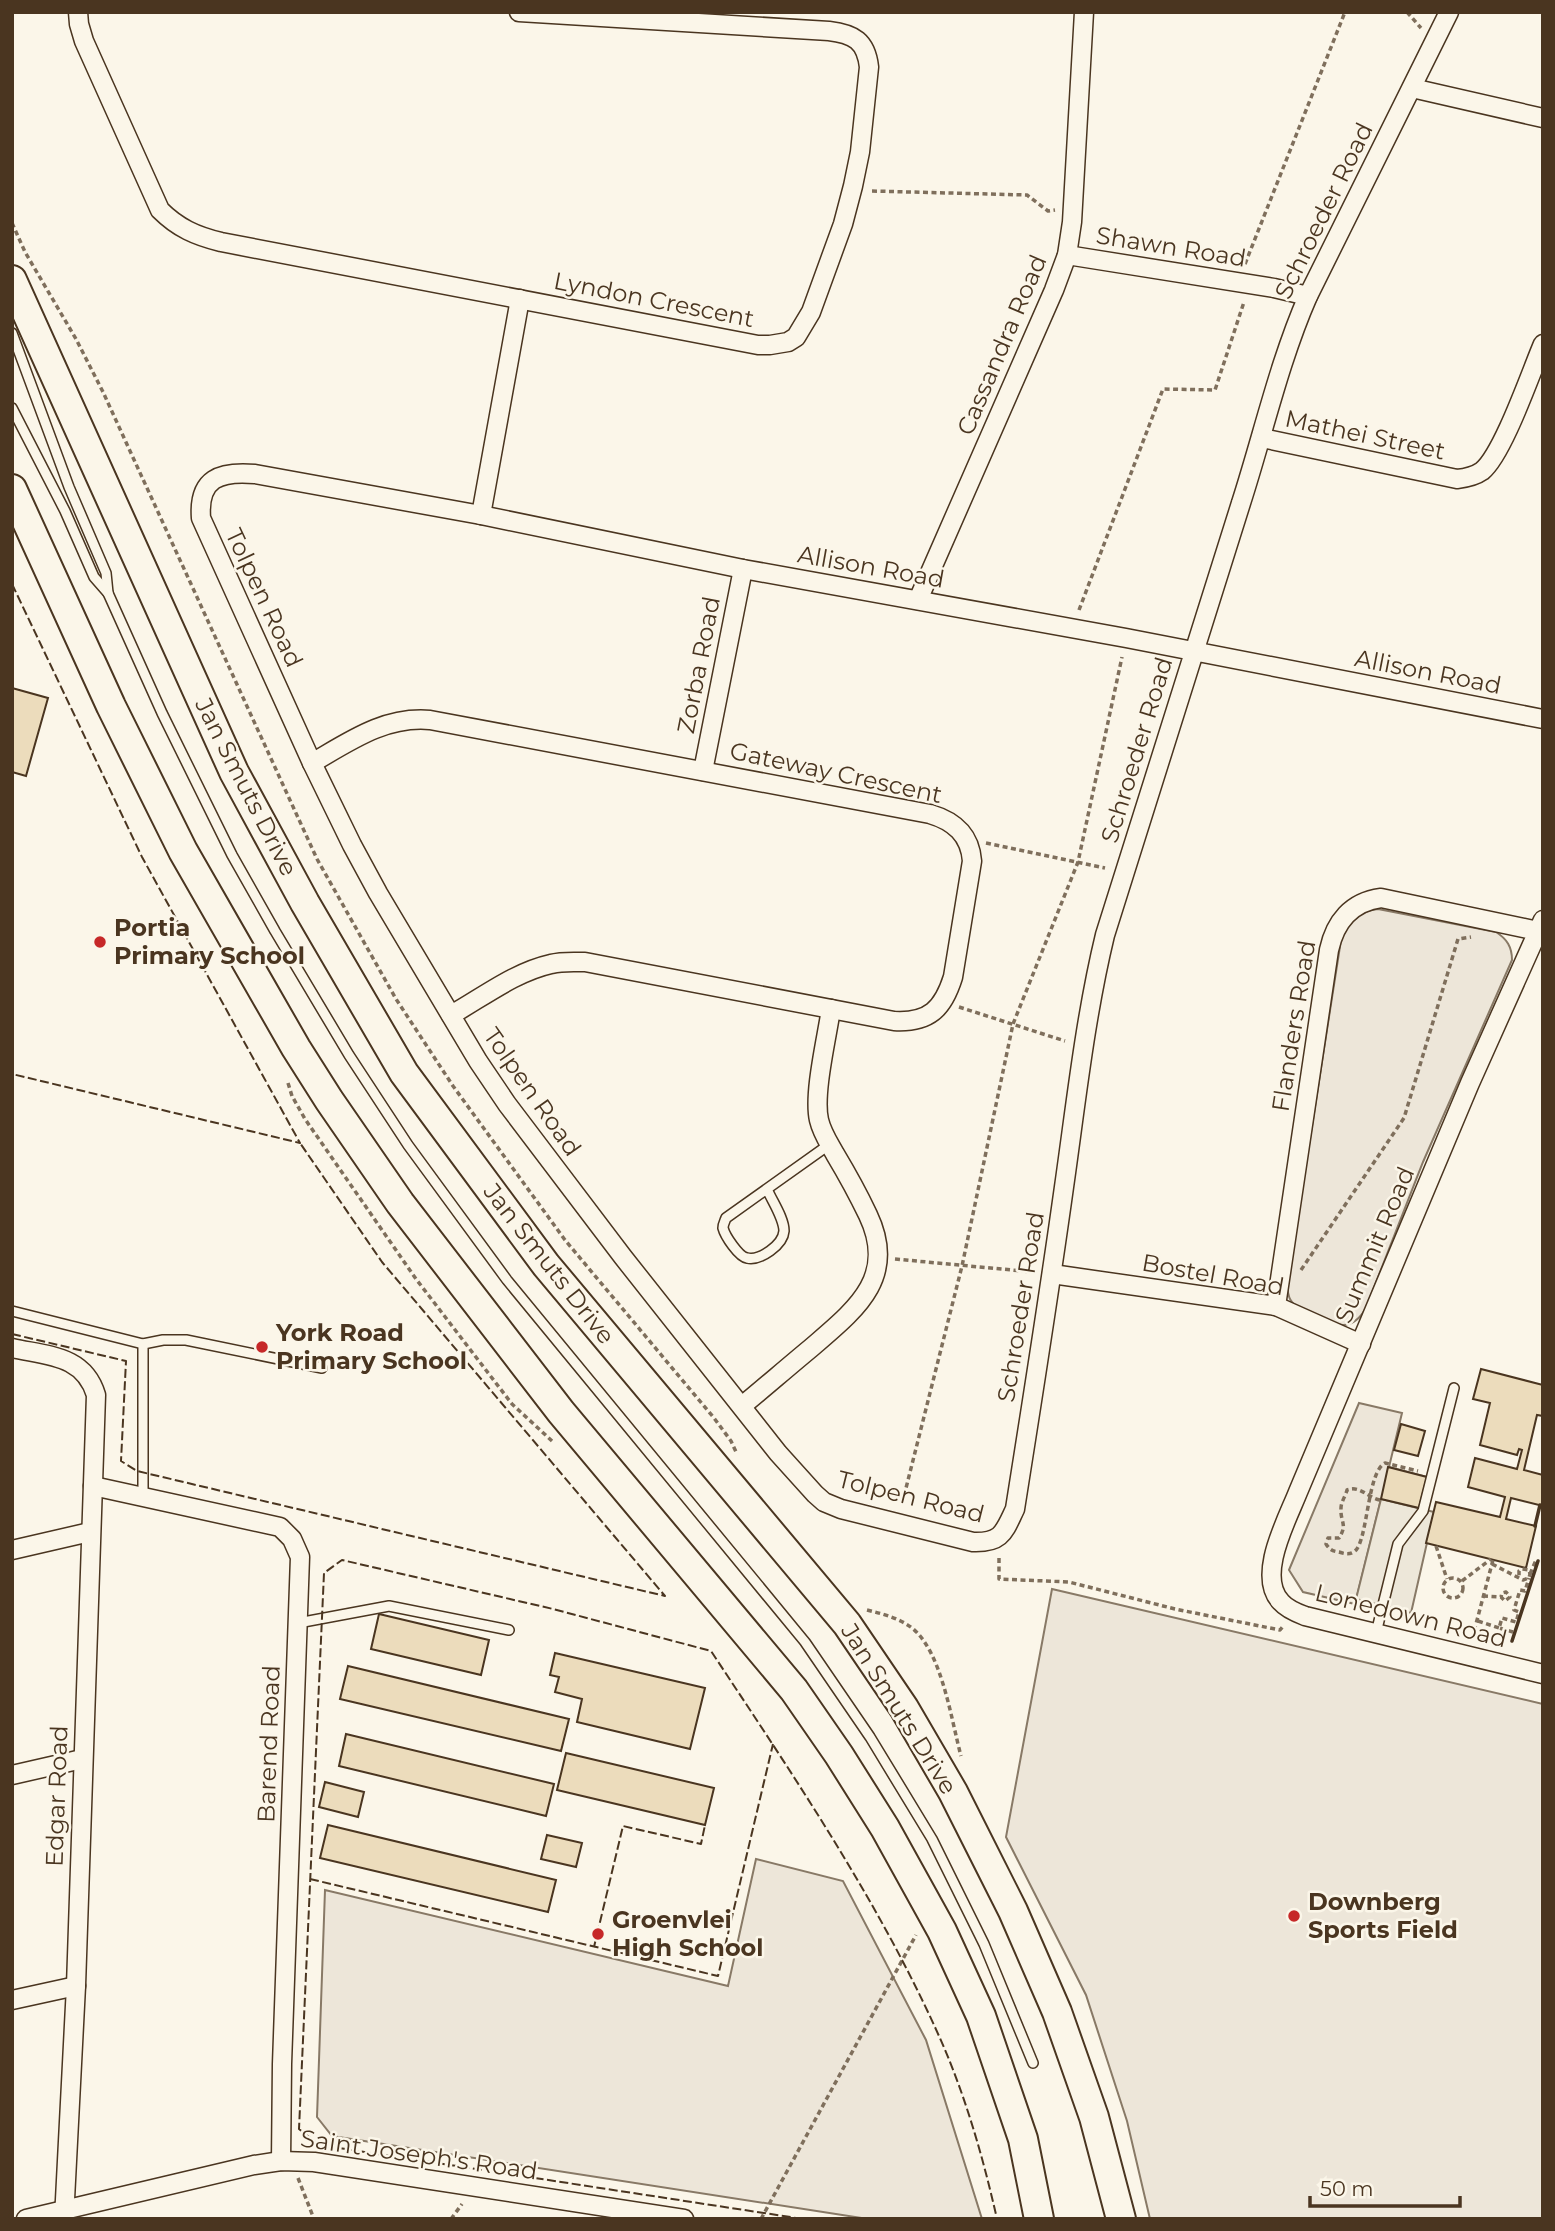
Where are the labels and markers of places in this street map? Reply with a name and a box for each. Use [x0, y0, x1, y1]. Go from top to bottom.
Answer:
place label: Portia Primary School [114, 913, 305, 970]
marker: Portia Primary School [92, 934, 108, 950]
place label: York Road Primary School [275, 1318, 467, 1375]
marker: York Road Primary School [254, 1339, 270, 1355]
place label: Downberg Sports Field [1308, 1887, 1458, 1944]
place label: Groenvlei High School [612, 1905, 764, 1962]
marker: Downberg Sports Field [1286, 1908, 1302, 1924]
marker: Groenvlei High School [590, 1926, 606, 1942]

